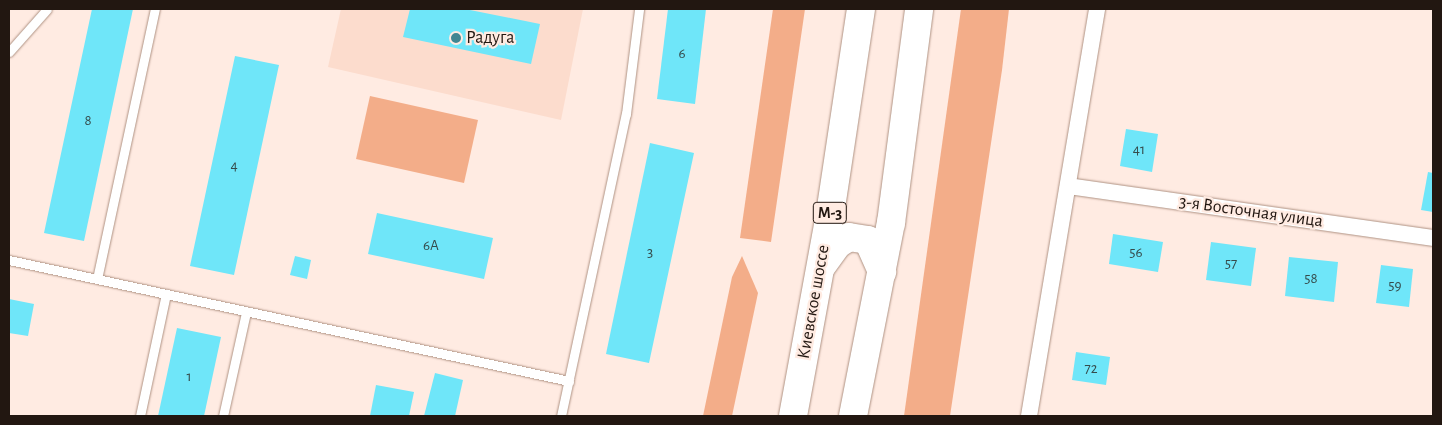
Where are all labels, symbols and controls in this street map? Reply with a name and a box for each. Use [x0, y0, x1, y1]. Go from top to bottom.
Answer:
place label: Радуга [466, 27, 514, 49]
marker: Радуга [450, 32, 462, 44]
house number: 6 [678, 45, 686, 63]
house number: 8 [84, 112, 92, 130]
house number: 41 [1133, 141, 1145, 159]
house number: 4 [230, 157, 238, 175]
street label: 3-я Восточная улица [1178, 191, 1324, 233]
road number: М-3 [812, 200, 848, 227]
house number: 6А [423, 237, 439, 255]
street label: Киевское шоссе [793, 243, 835, 361]
house number: 3 [647, 244, 653, 262]
house number: 56 [1129, 244, 1143, 262]
house number: 57 [1225, 255, 1237, 273]
house number: 58 [1304, 270, 1318, 288]
house number: 59 [1388, 277, 1402, 295]
house number: 72 [1084, 360, 1098, 378]
house number: 1 [186, 368, 192, 386]

